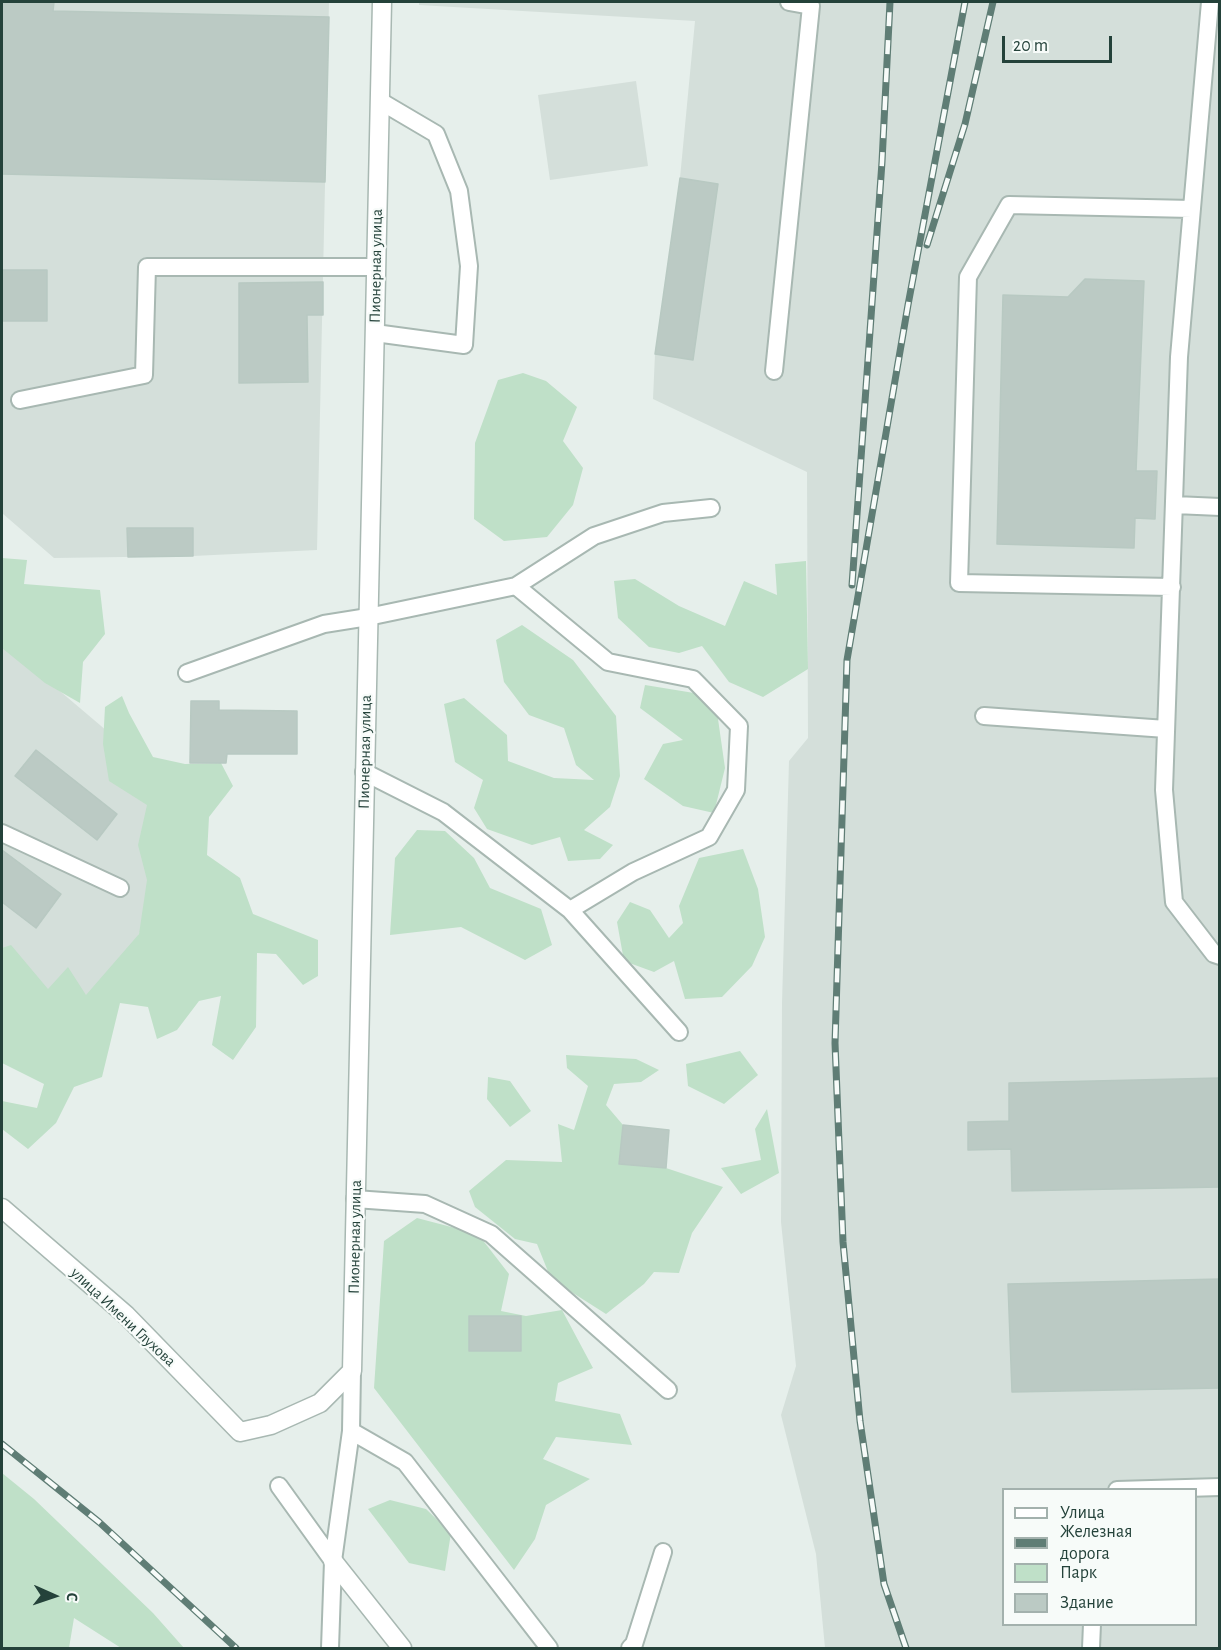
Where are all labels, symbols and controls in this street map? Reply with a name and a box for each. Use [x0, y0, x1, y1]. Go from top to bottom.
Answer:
scale bar [1005, 24, 1114, 62]
text: 20 m [1013, 37, 1048, 55]
street label: Пионерная улица [365, 209, 387, 323]
street label: Пионерная улица [354, 695, 376, 809]
street label: Пионерная улица [344, 1180, 366, 1294]
street label: улица Имени Глухова [66, 1263, 180, 1371]
legend [1002, 1488, 1197, 1626]
text: Улица [1060, 1504, 1105, 1522]
text: Железная дорога [1060, 1523, 1132, 1563]
text: Парк [1060, 1564, 1097, 1582]
north arrow [24, 1566, 84, 1626]
text: С [64, 1592, 80, 1602]
text: Здание [1060, 1594, 1114, 1612]

